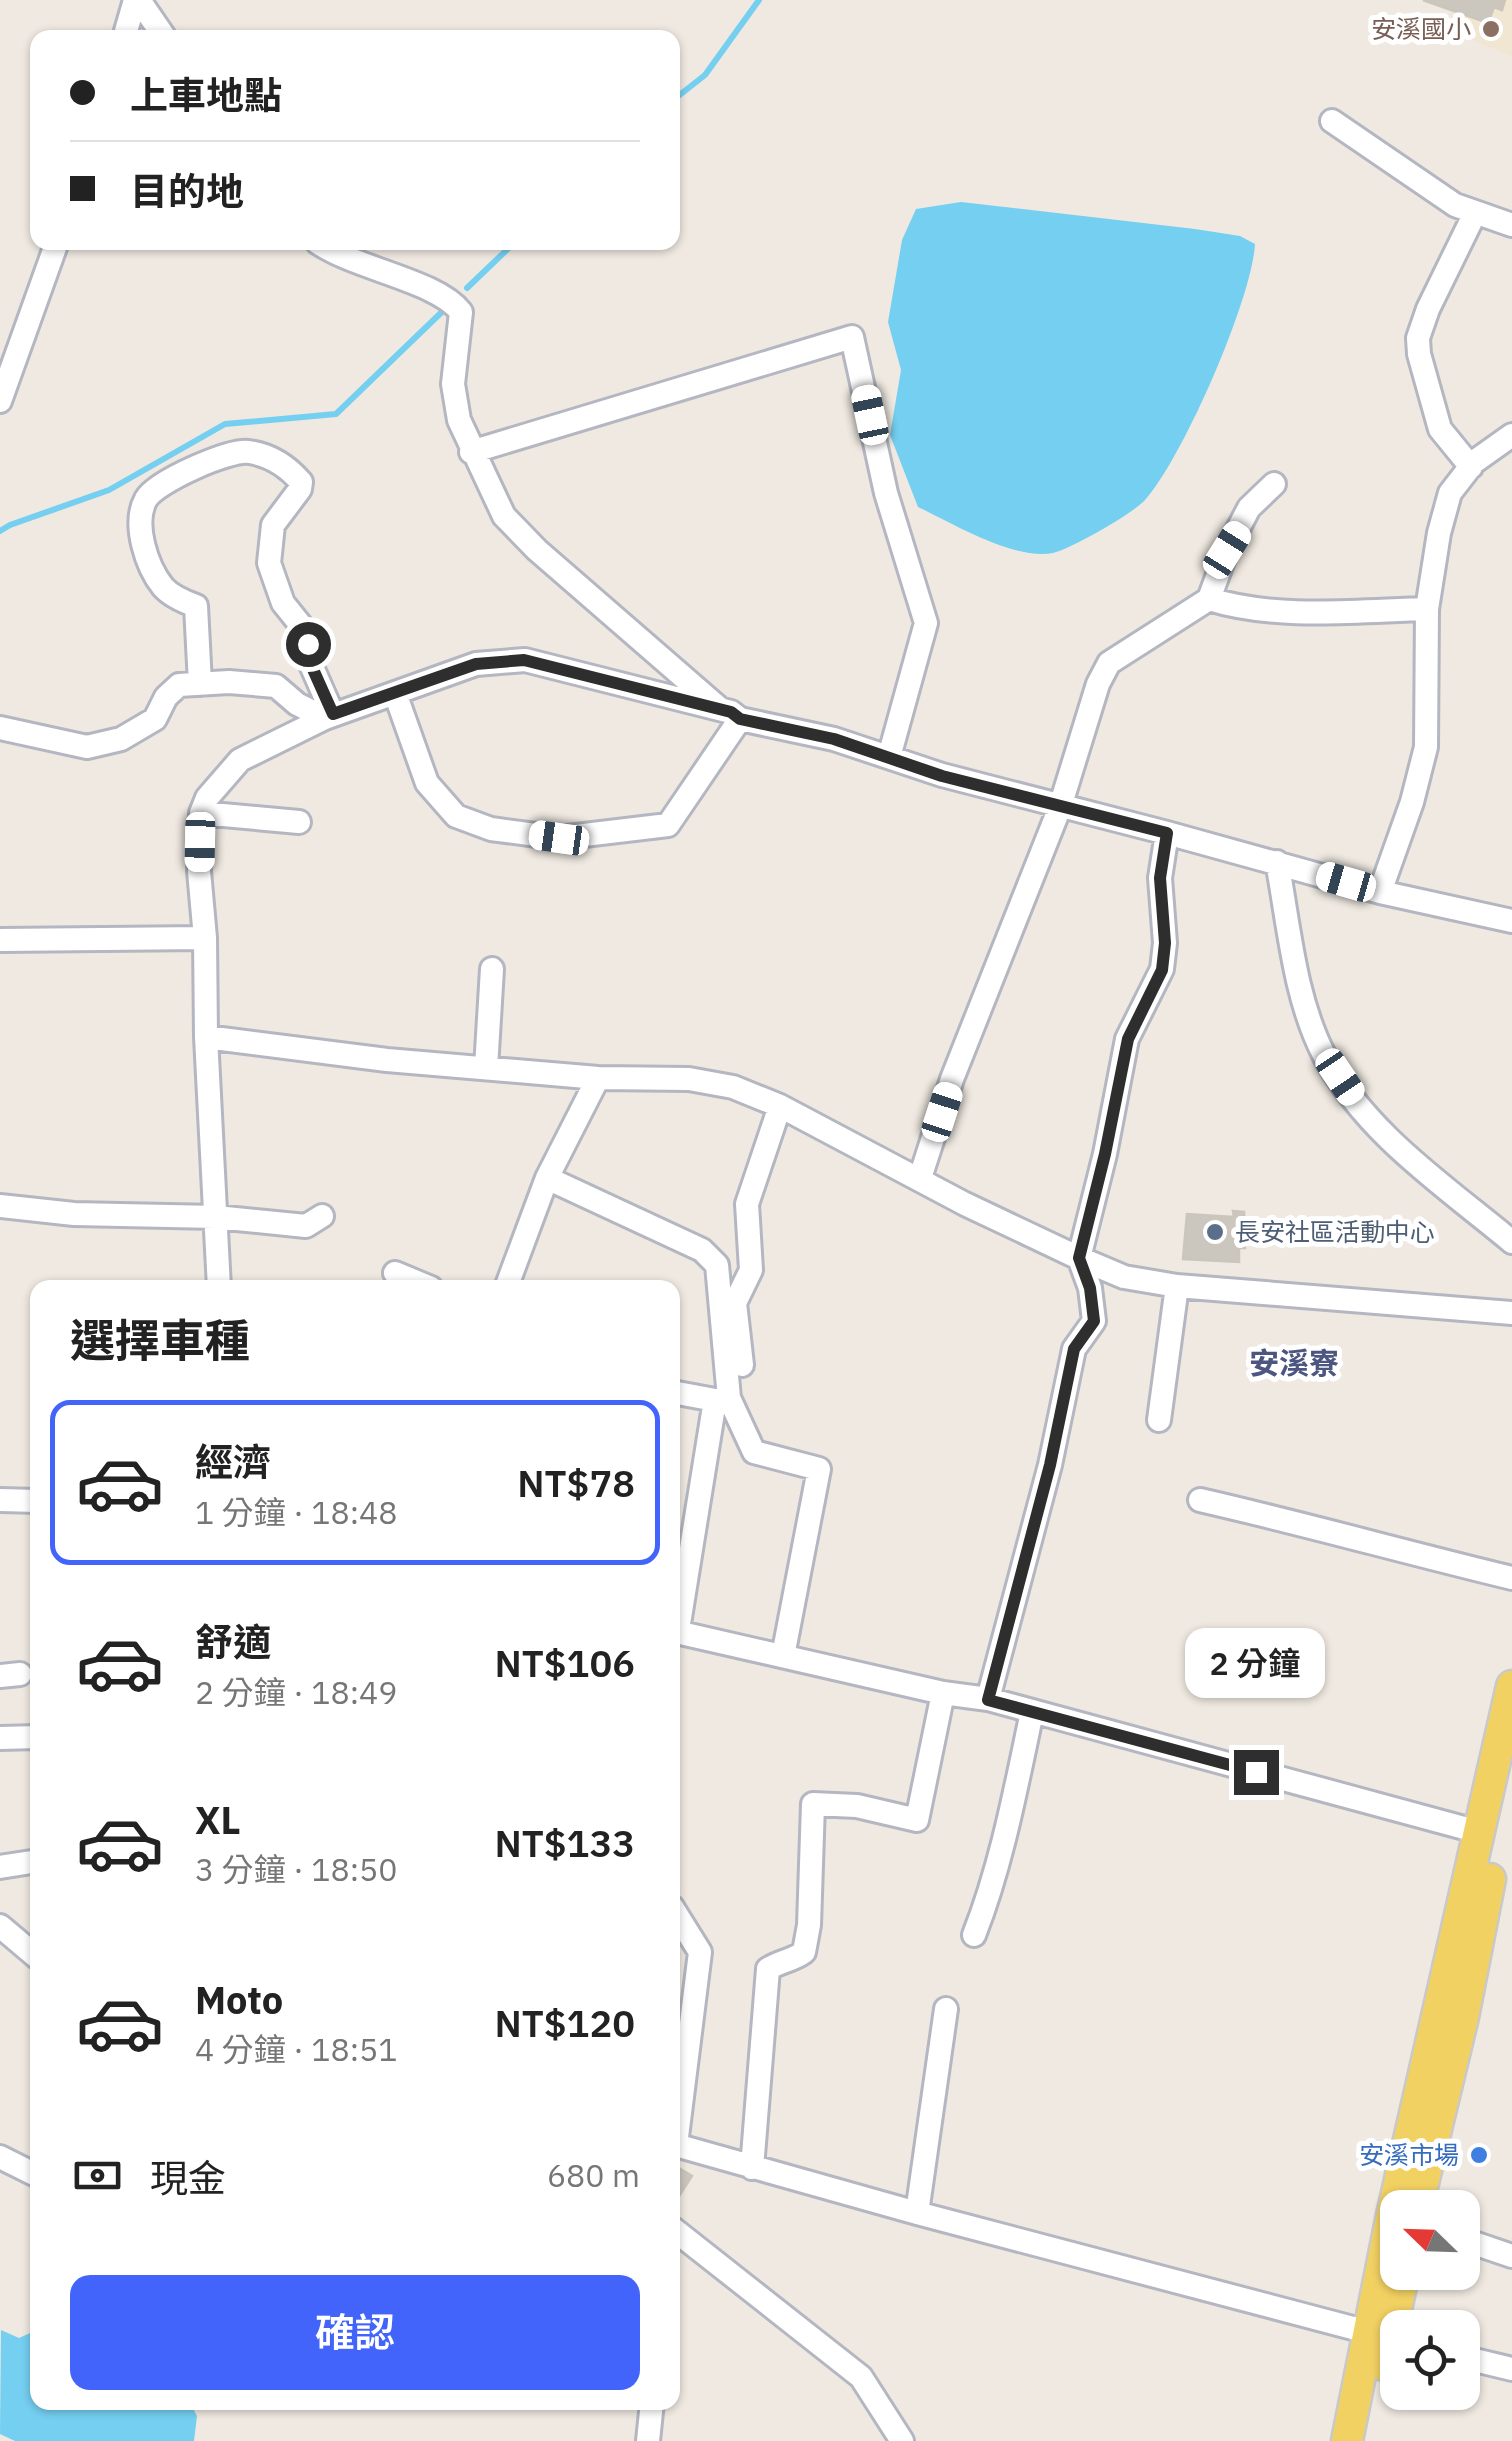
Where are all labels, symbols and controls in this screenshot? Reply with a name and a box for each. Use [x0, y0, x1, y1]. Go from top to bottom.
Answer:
place label: 安溪國小 [1371, 12, 1471, 45]
marker: 安溪國小 [1480, 18, 1502, 40]
text: 上車地點 [130, 70, 282, 119]
text: 目的地 [130, 166, 244, 215]
car [849, 383, 891, 447]
car [1198, 517, 1256, 583]
route start [286, 622, 331, 667]
car [184, 812, 216, 872]
car [527, 819, 591, 857]
car [1313, 859, 1379, 905]
car [1311, 1044, 1369, 1110]
car [918, 1079, 966, 1145]
place label: 長安社區活動中心 [1235, 1215, 1435, 1248]
marker: 長安社區活動中心 [1204, 1221, 1226, 1243]
text: 選擇車種 [70, 1311, 250, 1369]
district label: 安溪寮 [1249, 1343, 1339, 1382]
text: 經濟 [195, 1437, 271, 1486]
icon: car [75, 1438, 165, 1528]
text: NT$78 [517, 1458, 635, 1507]
text: 1 分鐘 · 18:48 [195, 1491, 397, 1533]
text: 舒適 [195, 1617, 271, 1666]
icon: car [75, 1618, 165, 1708]
callout: 2 分鐘 [1186, 1627, 1326, 1697]
text: NT$106 [494, 1638, 635, 1687]
text: 2 分鐘 [1210, 1642, 1300, 1684]
text: 2 分鐘 · 18:49 [195, 1671, 397, 1713]
route end [1234, 1750, 1279, 1795]
text: XL [195, 1795, 241, 1844]
icon: car [75, 1798, 165, 1888]
text: NT$133 [494, 1818, 635, 1867]
text: 3 分鐘 · 18:50 [195, 1848, 397, 1890]
text: Moto [195, 1975, 283, 2024]
icon: car [75, 1978, 165, 2068]
text: NT$120 [494, 1998, 635, 2047]
text: 4 分鐘 · 18:51 [195, 2028, 397, 2070]
place label: 安溪市場 [1359, 2138, 1459, 2171]
marker: 安溪市場 [1468, 2144, 1490, 2166]
icon: cash [70, 2148, 125, 2203]
text: 現金 [150, 2153, 226, 2202]
text: 680 m [547, 2154, 640, 2196]
north arrow [1380, 2190, 1480, 2290]
map controls [1380, 2190, 1480, 2410]
button: 確認 [70, 2275, 640, 2390]
button: locate [1380, 2310, 1480, 2410]

